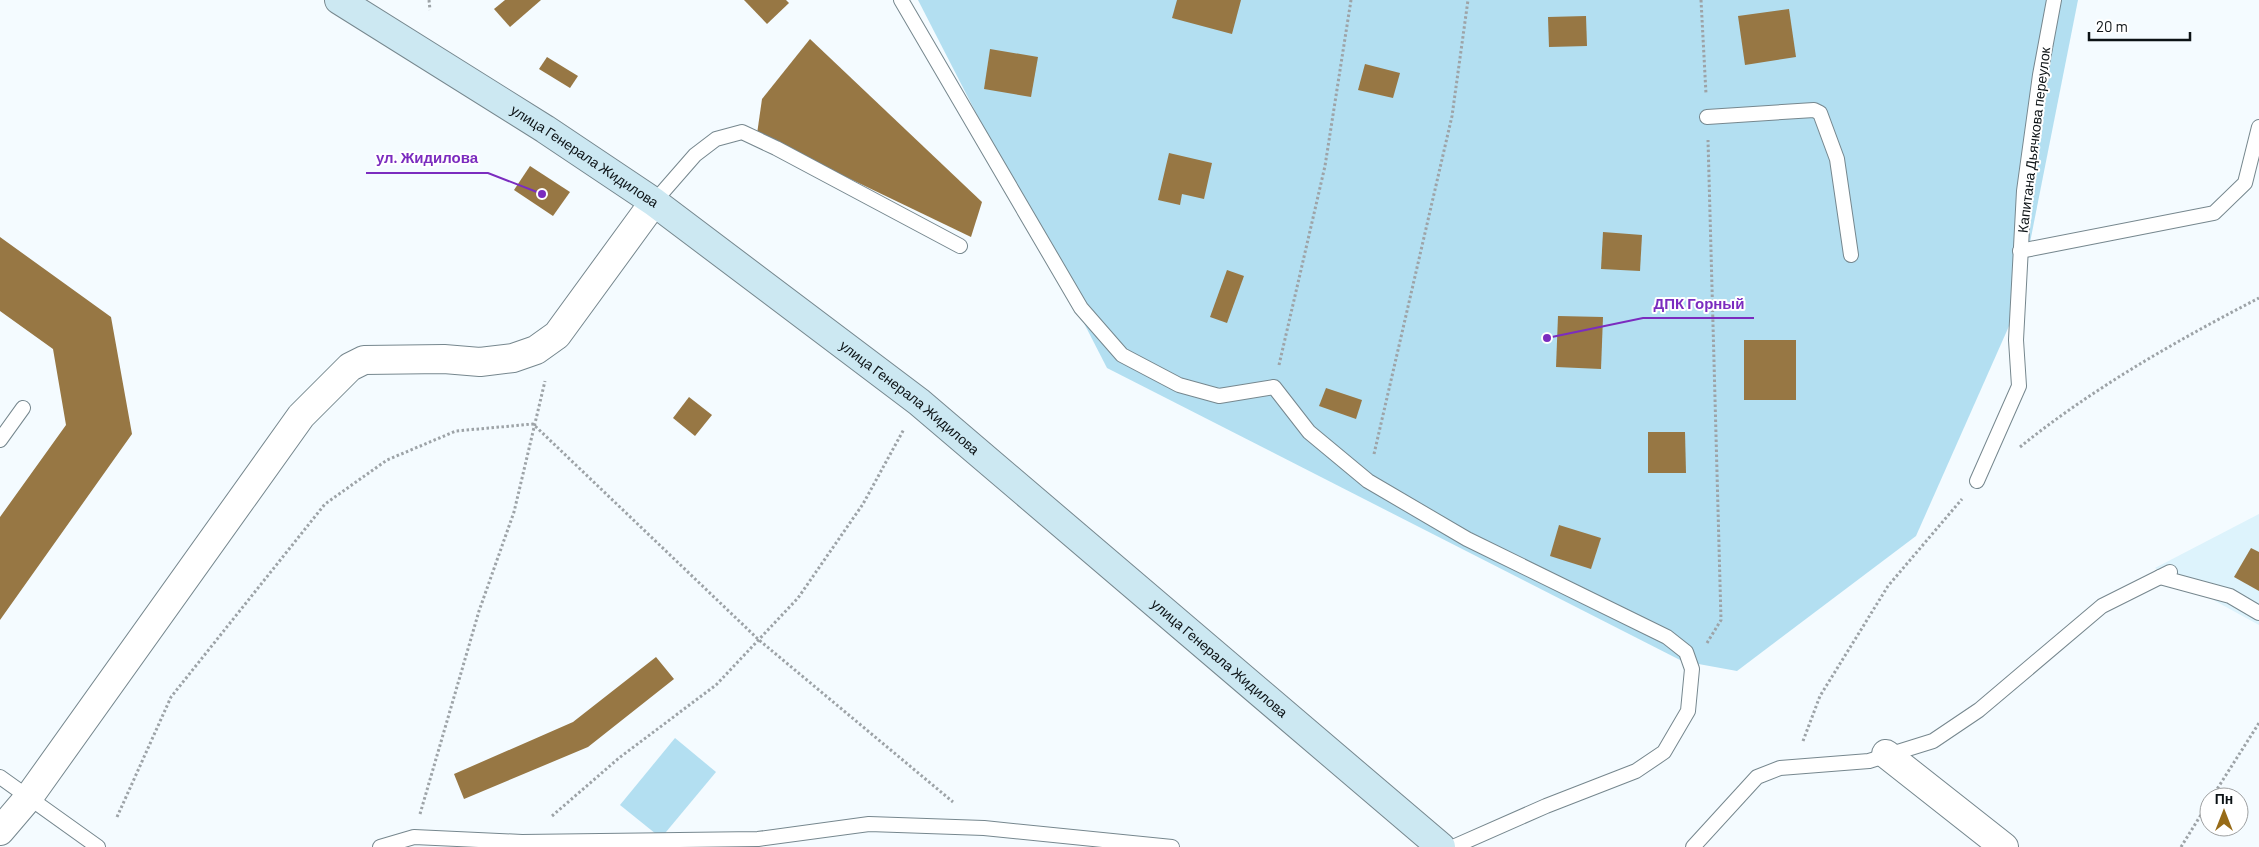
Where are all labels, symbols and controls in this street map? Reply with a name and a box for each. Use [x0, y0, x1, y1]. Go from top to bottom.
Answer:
scale bar [2089, 10, 2190, 42]
text: 20 m [2096, 17, 2128, 35]
street label: Капитана Дьячкова переулок [2014, 45, 2053, 234]
street label: улица Генерала Жидилова [508, 101, 662, 211]
callout: ул. Жидилова [366, 143, 488, 173]
text: ул. Жидилова [376, 148, 479, 166]
callout: ДПК Горный [1643, 288, 1754, 318]
text: ДПК Горный [1654, 294, 1744, 312]
street label: улица Генерала Жидилова [837, 336, 983, 458]
street label: улица Генерала Жидилова [1148, 595, 1291, 721]
north arrow [2199, 787, 2249, 837]
text: Пн [2215, 790, 2233, 807]

